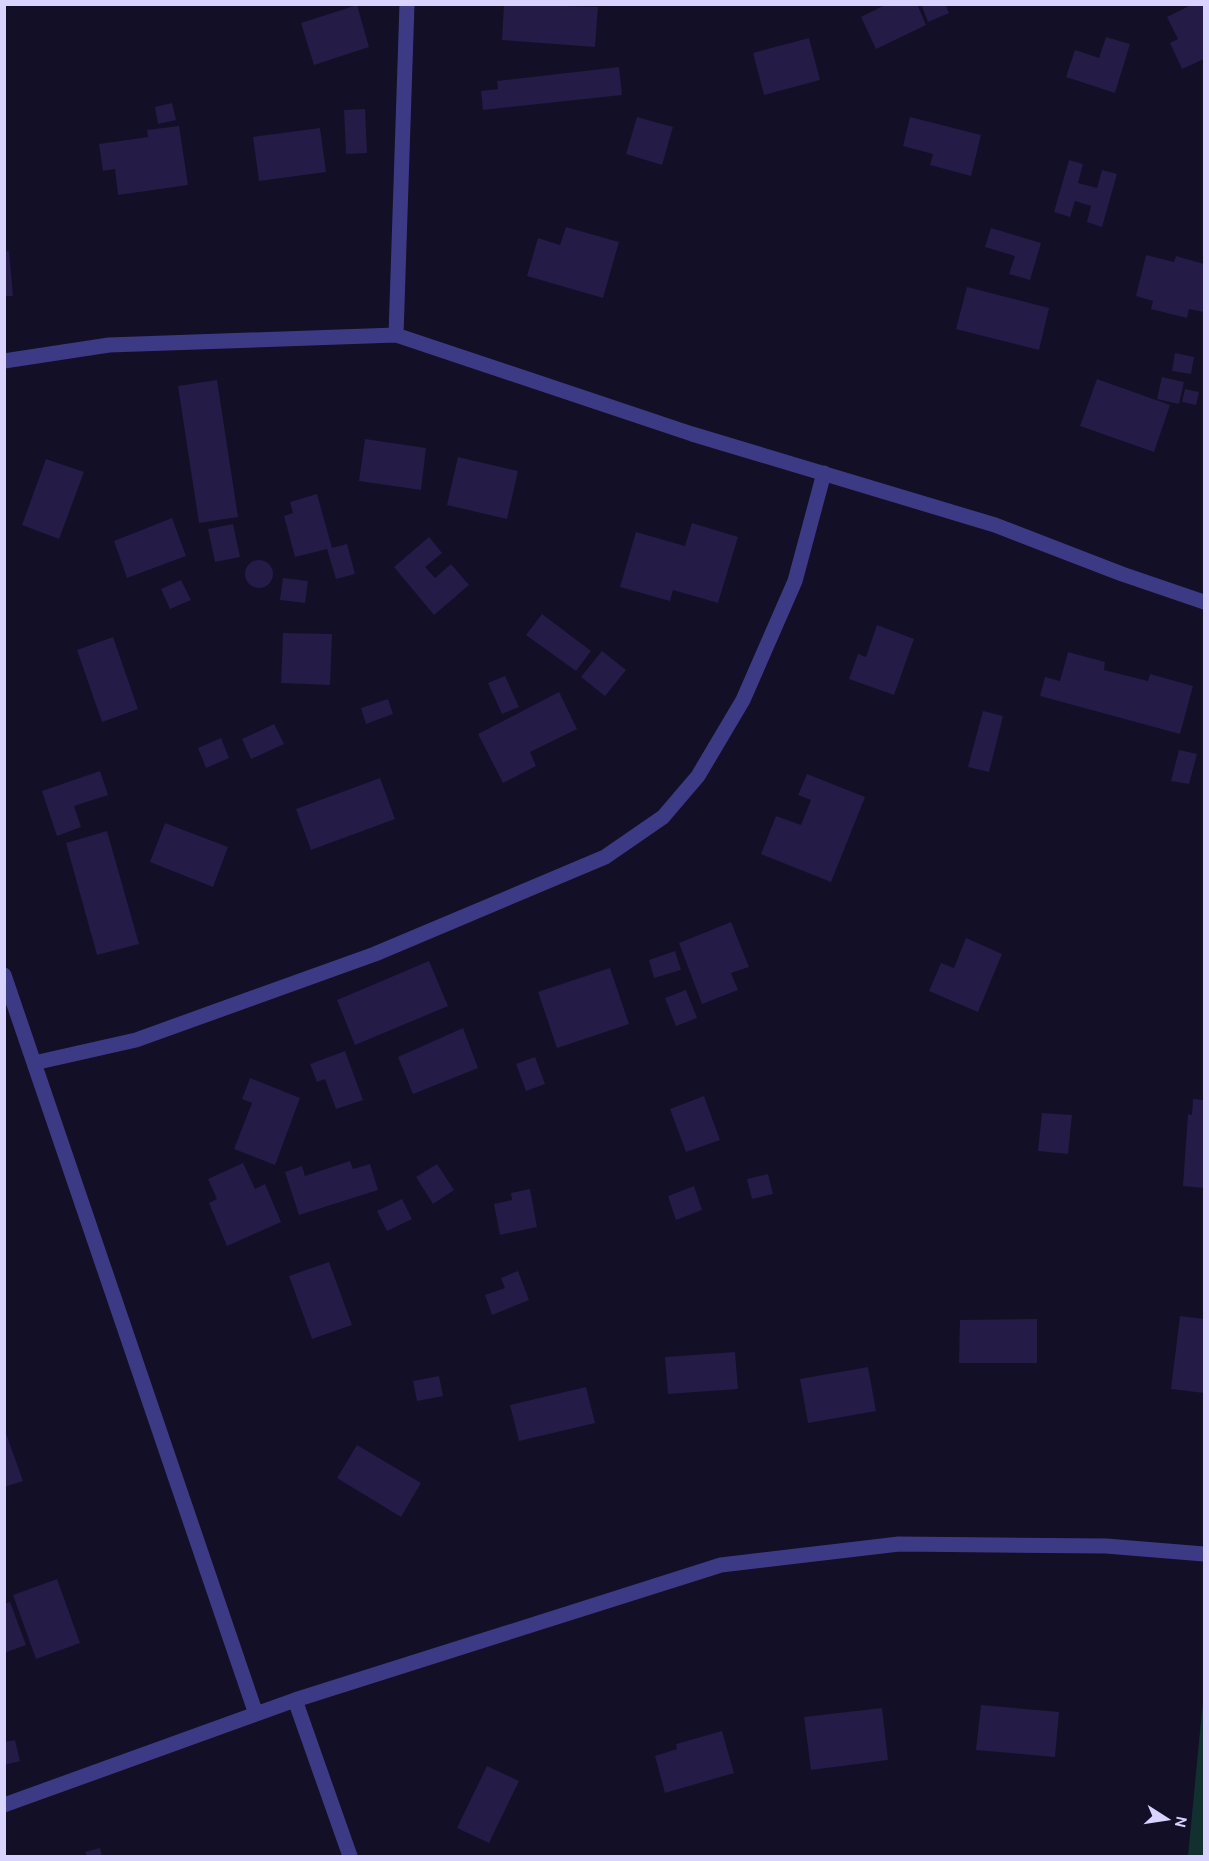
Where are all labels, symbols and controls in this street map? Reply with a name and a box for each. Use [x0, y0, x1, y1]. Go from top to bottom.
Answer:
north arrow [1137, 1789, 1197, 1849]
text: N [1171, 1814, 1192, 1830]

